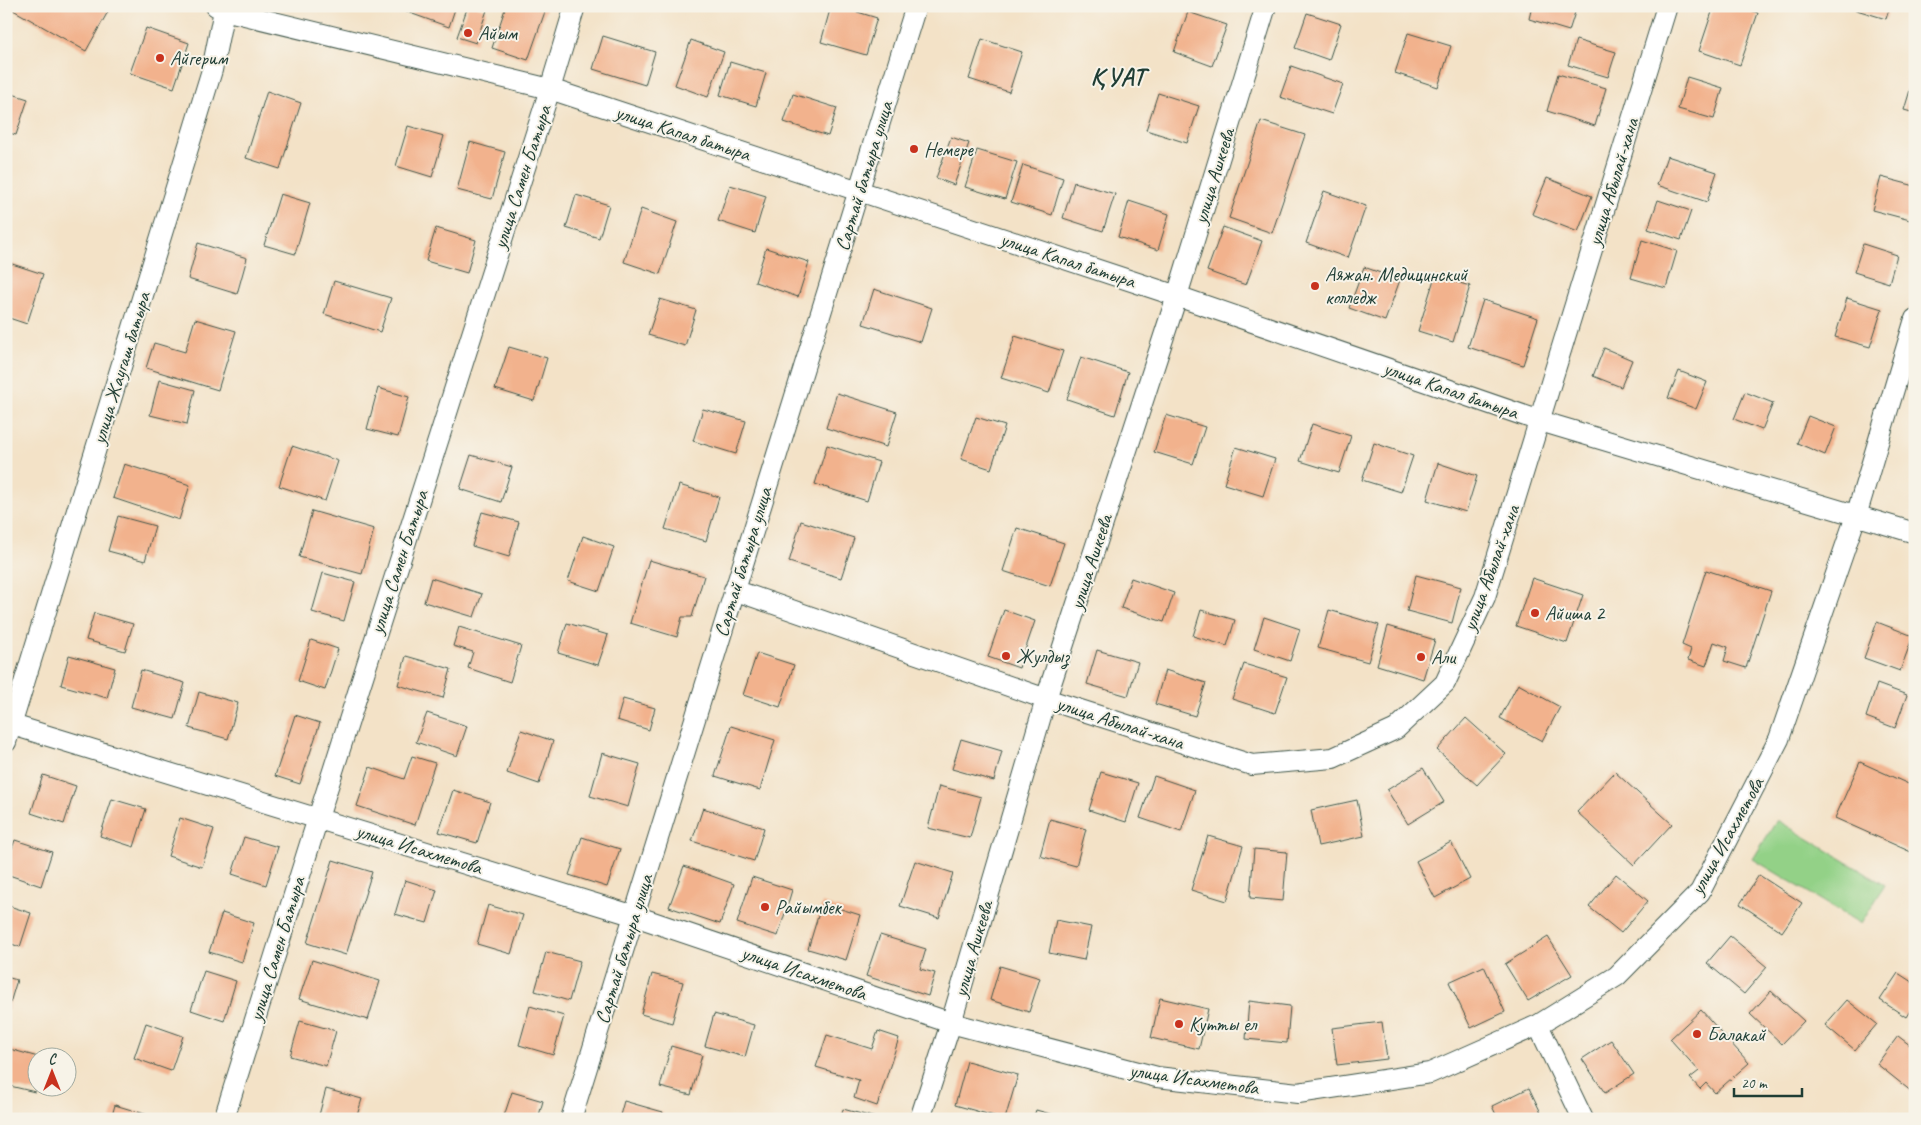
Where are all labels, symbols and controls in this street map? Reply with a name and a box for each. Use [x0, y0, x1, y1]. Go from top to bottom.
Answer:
place label: Айым [478, 21, 519, 46]
marker: Айым [462, 27, 474, 39]
place label: Айгерим [170, 46, 229, 71]
marker: Айгерим [154, 52, 166, 64]
district label: ҚУАТ [1091, 61, 1150, 93]
street label: Сартай батыра улица [829, 97, 899, 254]
street label: улица Капал батыра [612, 99, 755, 167]
street label: улица Самен Батыра [487, 101, 557, 253]
street label: улица Абылай-хана [1581, 113, 1645, 250]
street label: улица Ашкеева [1187, 124, 1241, 228]
place label: Немере [924, 137, 974, 162]
marker: Немере [908, 143, 920, 155]
street label: улица Капал батыра [997, 226, 1140, 294]
place label: Аяжан. Медицинский колледж [1325, 262, 1469, 310]
marker: Аяжан. Медицинский колледж [1309, 280, 1321, 292]
street label: улица Жаугаш батыра [86, 288, 156, 448]
street label: улица Капал батыра [1380, 355, 1523, 425]
street label: Сартай батыра улица [708, 483, 778, 640]
street label: улица Самен Батыра [364, 486, 434, 638]
street label: улица Абылай-хана [1456, 500, 1526, 635]
street label: улица Ашкеева [1064, 510, 1119, 614]
place label: Айиша 2 [1545, 601, 1606, 626]
marker: Айиша 2 [1529, 607, 1541, 619]
place label: Жулдыз [1016, 644, 1070, 670]
place label: Али [1431, 645, 1457, 670]
marker: Жулдыз [1000, 650, 1012, 662]
marker: Али [1415, 651, 1427, 663]
street label: улица Абылай-хана [1052, 690, 1189, 756]
street label: улица Исахметова [1684, 772, 1770, 900]
street label: улица Исахметова [352, 818, 486, 880]
street label: Сартай батыра улица [589, 870, 659, 1027]
street label: улица Самен Батыра [243, 873, 311, 1025]
place label: Райымбек [775, 895, 842, 920]
street label: улица Ашкеева [947, 896, 999, 1001]
marker: Райымбек [759, 901, 771, 913]
street label: улица Исахметова [737, 940, 871, 1006]
place label: Кутты ел [1189, 1012, 1258, 1037]
marker: Кутты ел [1173, 1018, 1185, 1030]
place label: Балакай [1707, 1022, 1767, 1047]
marker: Балакай [1691, 1028, 1703, 1040]
north arrow [28, 1048, 78, 1098]
text: С [49, 1051, 58, 1068]
street label: улица Исахметова [1127, 1057, 1261, 1101]
scale bar [1734, 1065, 1801, 1097]
text: 20 m [1741, 1074, 1768, 1093]

